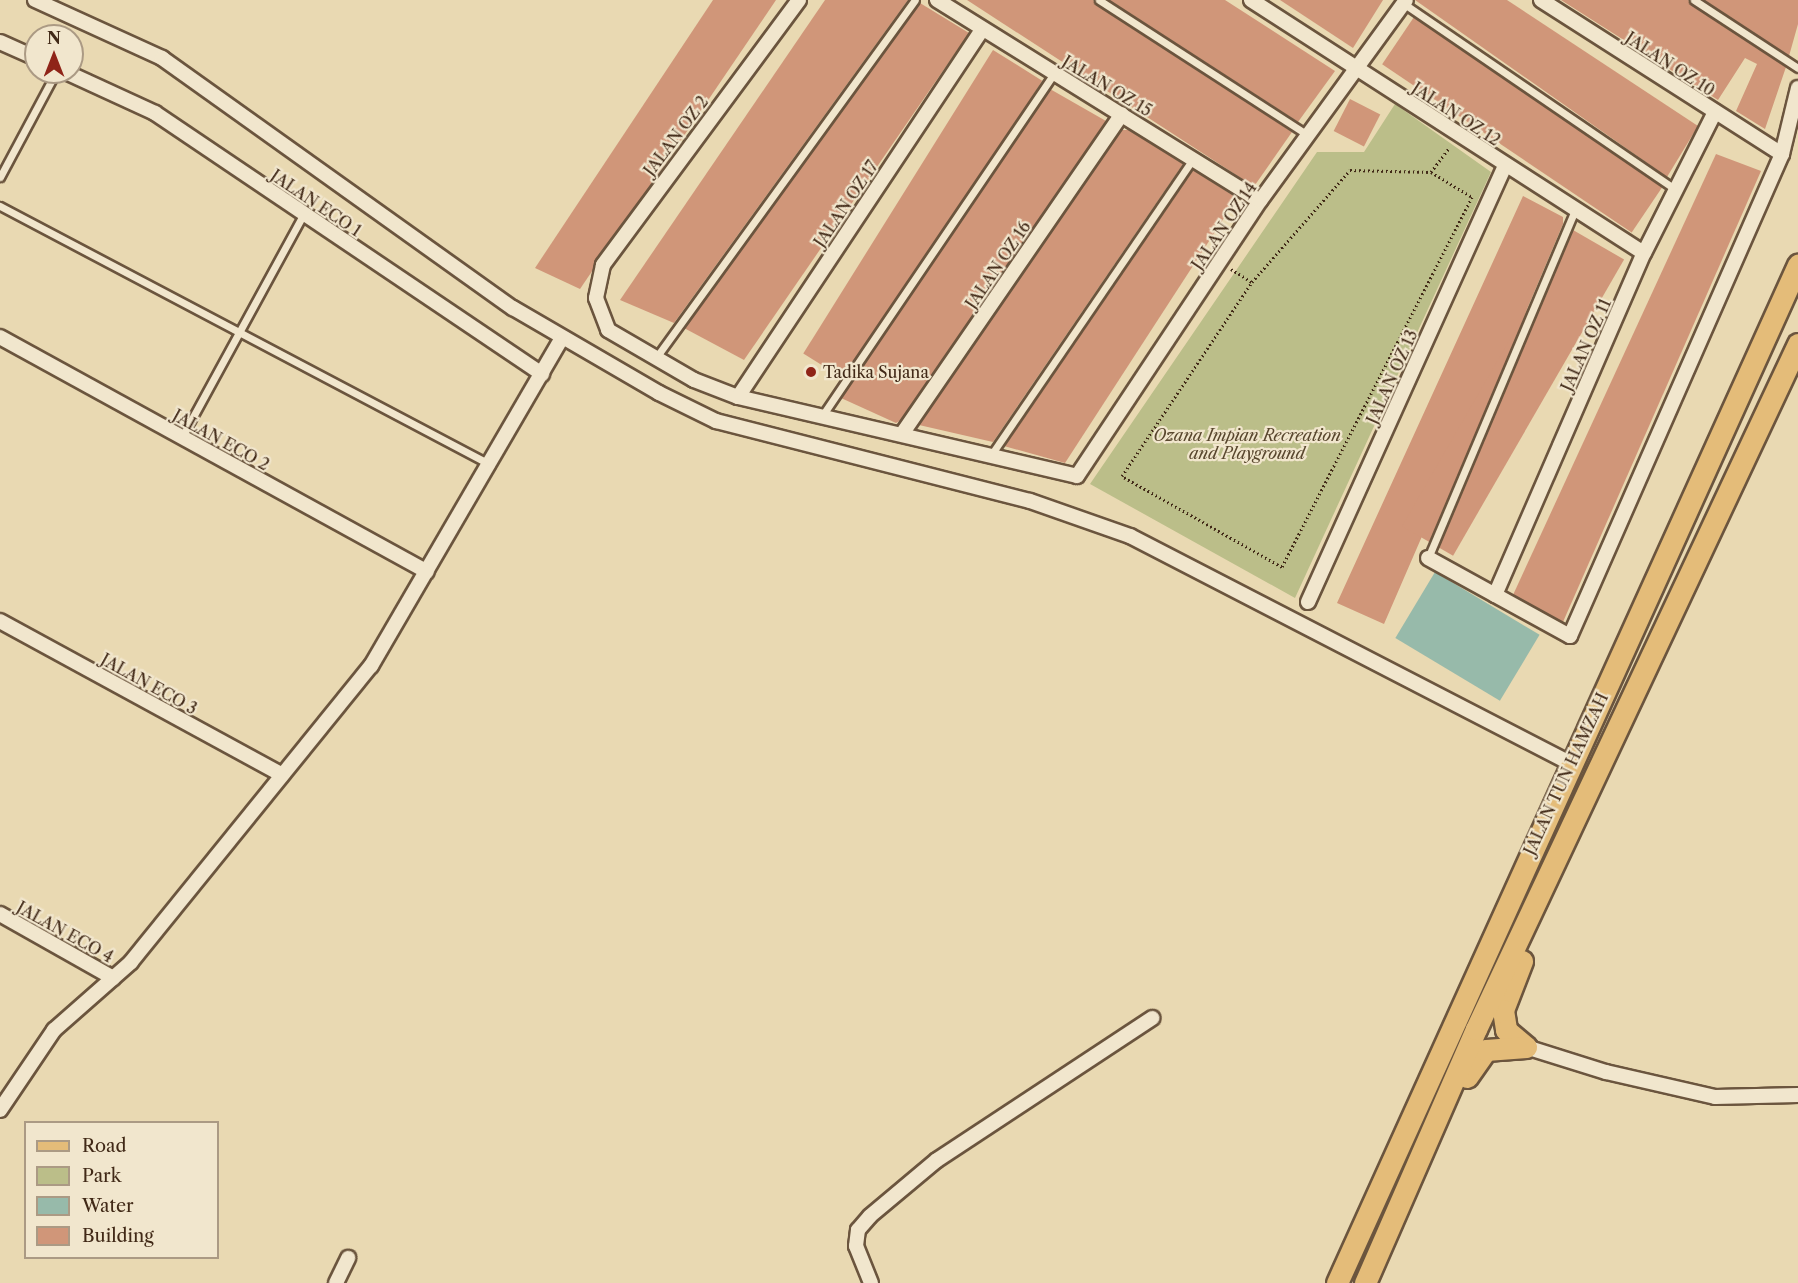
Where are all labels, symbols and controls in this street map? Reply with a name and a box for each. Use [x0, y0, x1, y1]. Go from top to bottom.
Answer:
north arrow [24, 24, 84, 84]
text: N [47, 28, 61, 48]
street label: JALAN OZ 10 [1622, 28, 1718, 100]
street label: JALAN OZ 15 [1059, 52, 1155, 120]
street label: JALAN OZ 12 [1408, 78, 1504, 150]
street label: JALAN OZ 2 [640, 92, 712, 180]
street label: JALAN OZ 17 [810, 157, 882, 251]
street label: JALAN ECO 1 [267, 166, 365, 240]
street label: JALAN OZ 14 [1188, 178, 1260, 274]
street label: JALAN OZ 16 [962, 217, 1034, 313]
street label: JALAN OZ 11 [1557, 296, 1615, 394]
street label: JALAN OZ 13 [1363, 327, 1421, 427]
place label: Tadika Sujana [823, 362, 929, 382]
marker: Tadika Sujana [804, 365, 818, 379]
street label: JALAN ECO 2 [169, 406, 273, 474]
park label: Ozana Impian Recreation and Playground [1153, 425, 1341, 463]
street label: JALAN ECO 3 [97, 650, 201, 718]
street label: JALAN TUN HAMZAH [1520, 690, 1612, 858]
street label: JALAN ECO 4 [13, 898, 117, 966]
legend [24, 1121, 219, 1259]
text: Road [82, 1135, 127, 1157]
text: Park [82, 1165, 121, 1187]
text: Water [82, 1195, 134, 1217]
text: Building [82, 1225, 154, 1247]

